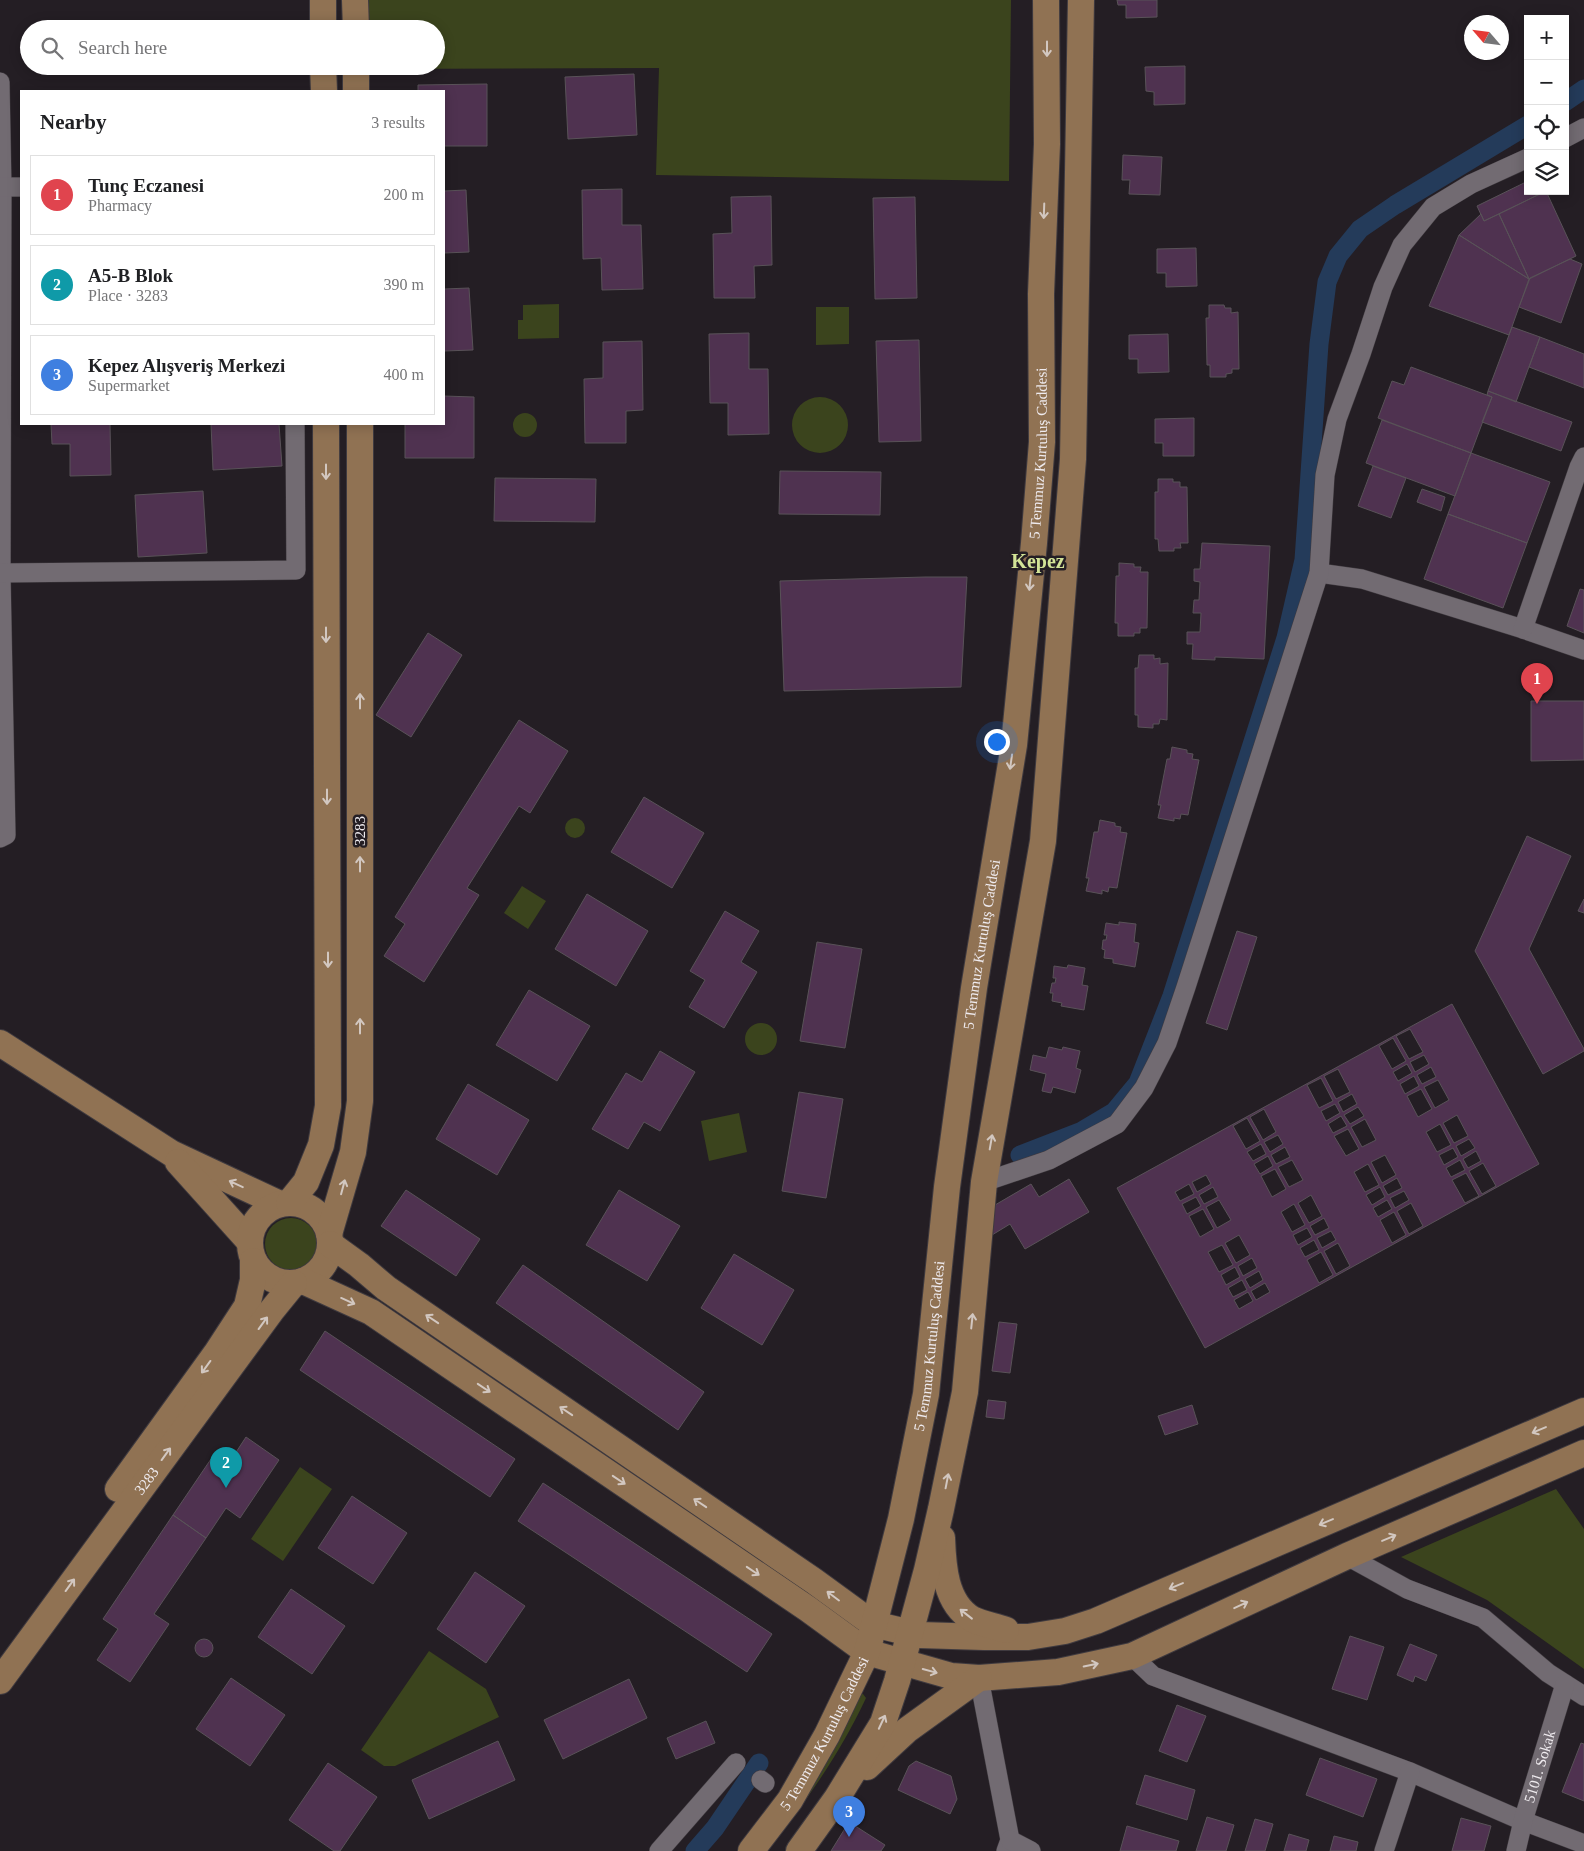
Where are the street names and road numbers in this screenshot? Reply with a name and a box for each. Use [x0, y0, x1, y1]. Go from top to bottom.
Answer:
street label: 5 Temmuz Kurtuluş Caddesi [1026, 367, 1050, 540]
street label: 3283 [352, 816, 368, 846]
street label: 5 Temmuz Kurtuluş Caddesi [960, 858, 1003, 1030]
street label: 5 Temmuz Kurtuluş Caddesi [911, 1260, 947, 1433]
street label: 3283 [131, 1464, 162, 1498]
street label: 5 Temmuz Kurtuluş Caddesi [777, 1654, 871, 1814]
street label: 5101. Sokak [1521, 1728, 1559, 1805]

